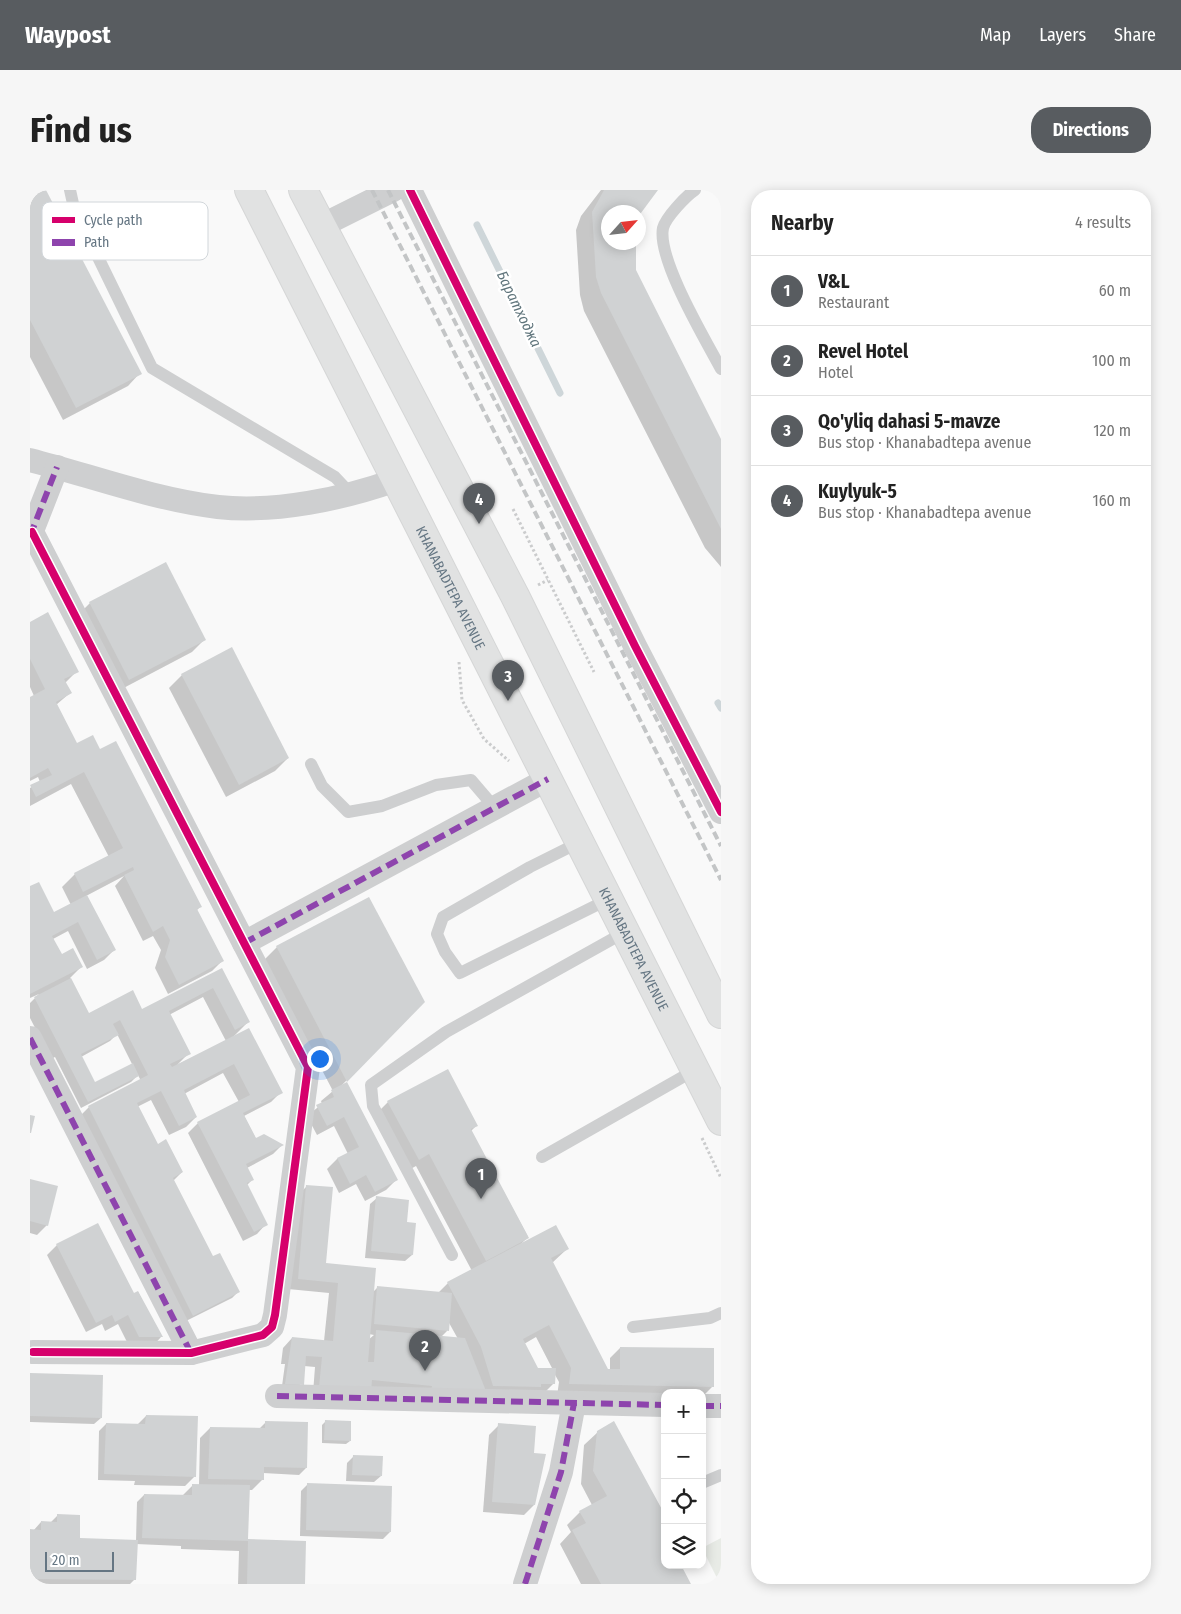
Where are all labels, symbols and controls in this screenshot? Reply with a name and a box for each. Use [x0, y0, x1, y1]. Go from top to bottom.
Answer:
text: Waypost [25, 21, 111, 49]
text: Map [980, 24, 1011, 46]
text: Layers [1039, 24, 1086, 46]
text: Share [1114, 24, 1156, 46]
button: Directions [1031, 107, 1151, 153]
text: Find us [30, 109, 132, 151]
legend [42, 202, 208, 260]
north arrow [601, 205, 646, 250]
text: Nearby [771, 210, 833, 236]
text: Cycle path [84, 212, 143, 229]
text: 4 results [1075, 213, 1131, 232]
text: Path [84, 234, 109, 251]
water label: Баратходжа [493, 268, 545, 350]
text: V&L [818, 270, 850, 293]
text: 1 [784, 281, 790, 300]
text: 60 m [1099, 281, 1131, 300]
text: Restaurant [818, 293, 889, 312]
text: Revel Hotel [818, 340, 908, 363]
text: 2 [783, 351, 791, 370]
text: 100 m [1092, 351, 1131, 370]
text: Hotel [818, 363, 853, 382]
text: Qo'yliq dahasi 5-mavze [818, 410, 1000, 433]
text: 3 [783, 421, 791, 440]
text: 120 m [1093, 421, 1131, 440]
text: Bus stop · Khanabadtepa avenue [818, 433, 1031, 452]
text: Kuylyuk-5 [818, 480, 897, 503]
pin: 4 [463, 483, 495, 524]
text: 4 [783, 491, 791, 510]
text: 160 m [1092, 491, 1131, 510]
text: Bus stop · Khanabadtepa avenue [818, 503, 1031, 522]
street label: KHANABADTEPA AVENUE [412, 523, 489, 653]
pin: 3 [492, 660, 524, 701]
street label: KHANABADTEPA AVENUE [595, 885, 672, 1014]
your location [307, 1046, 333, 1072]
pin: 1 [465, 1158, 497, 1199]
pin: 2 [409, 1330, 441, 1371]
map controls [661, 1389, 706, 1569]
button: + [661, 1389, 706, 1434]
button: − [661, 1434, 706, 1479]
button: locate [661, 1479, 706, 1524]
button: layers [661, 1524, 706, 1569]
scale bar [45, 1549, 114, 1572]
text: 20 m [52, 1552, 80, 1569]

